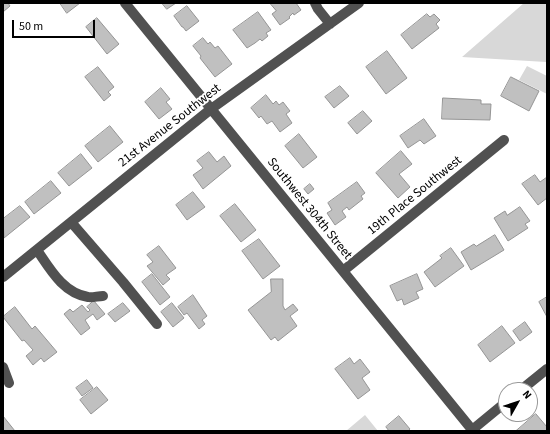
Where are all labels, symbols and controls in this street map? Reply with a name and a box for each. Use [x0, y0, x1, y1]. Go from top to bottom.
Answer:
scale bar [14, 12, 97, 38]
text: 50 m [19, 18, 43, 35]
street label: 21st Avenue Southwest [116, 81, 224, 171]
street label: 19th Place Southwest [365, 153, 465, 239]
street label: Southwest 304th Street [263, 155, 355, 263]
north arrow [498, 382, 538, 422]
text: N [519, 387, 535, 402]

